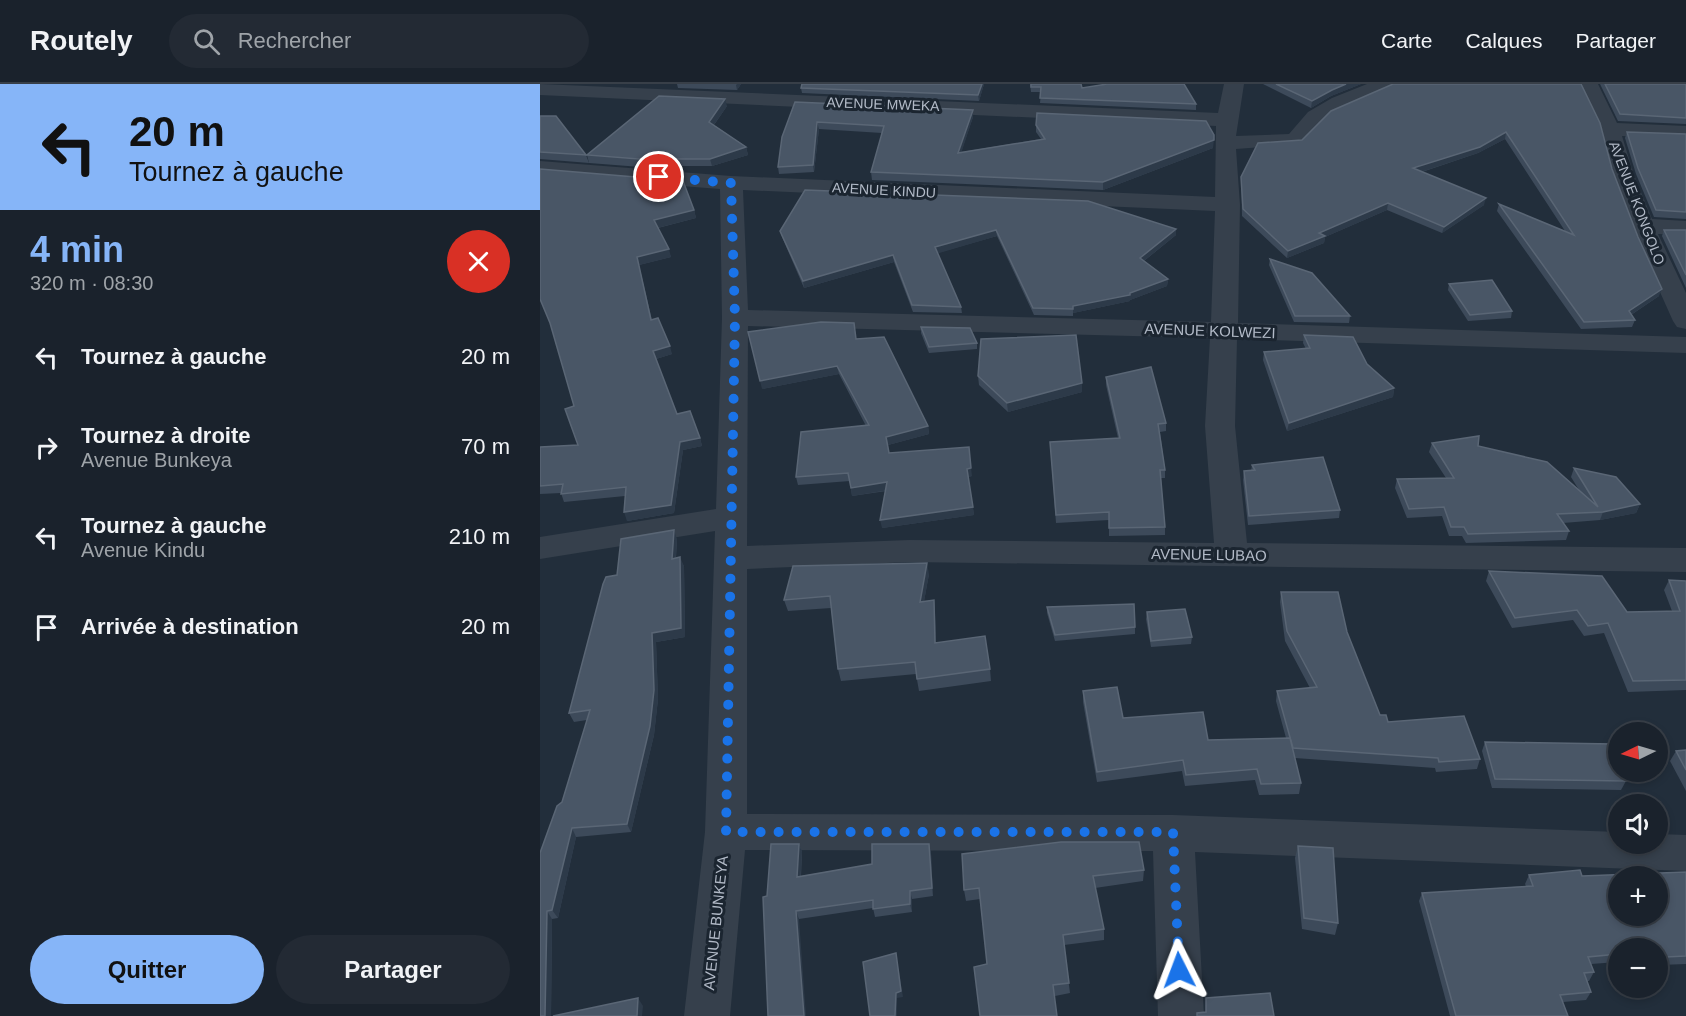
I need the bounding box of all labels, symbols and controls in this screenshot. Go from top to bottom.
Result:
search box [169,14,589,68]
text: Routely [30,25,133,56]
icon: search [190,25,223,58]
text: Rechercher [238,28,351,53]
text: Carte [1381,29,1432,52]
text: Calques [1465,29,1542,52]
text: Partager [1575,29,1656,52]
street label: AVENUE MWEKA [826,94,941,114]
icon: left [30,108,108,186]
text: 20 m [129,108,225,155]
street label: AVENUE KONGOLO [1606,139,1668,267]
pin [633,151,684,202]
text: Tournez à gauche [129,157,344,187]
icon: arrive [642,160,675,193]
street label: AVENUE KINDU [832,179,936,201]
text: 4 min [30,229,124,270]
button: close [447,230,510,293]
text: 320 m · 08:30 [30,272,153,294]
street label: AVENUE KOLWEZI [1144,320,1276,341]
icon: left [30,341,63,374]
text: Tournez à gauche [81,344,266,369]
text: 20 m [461,344,510,369]
text: Tournez à droite [81,423,251,448]
icon: right [30,431,63,464]
text: 70 m [461,434,510,459]
text: Avenue Bunkeya [81,449,232,471]
text: Tournez à gauche [81,513,266,538]
icon: left [30,521,63,554]
text: 210 m [449,524,510,549]
text: Avenue Kindu [81,539,205,561]
street label: AVENUE LUBAO [1151,545,1267,564]
icon: arrive [30,611,63,644]
text: Arrivée à destination [81,614,299,639]
text: 20 m [461,614,510,639]
north arrow [1608,722,1668,782]
map controls [1608,722,1668,998]
button: sound [1608,794,1668,854]
street label: AVENUE BUNKEYA [700,855,731,991]
button: + [1608,866,1668,926]
button: Quitter [30,935,264,1004]
button: Partager [276,935,510,1004]
position arrow [1147,938,1211,1002]
button: − [1608,938,1668,998]

